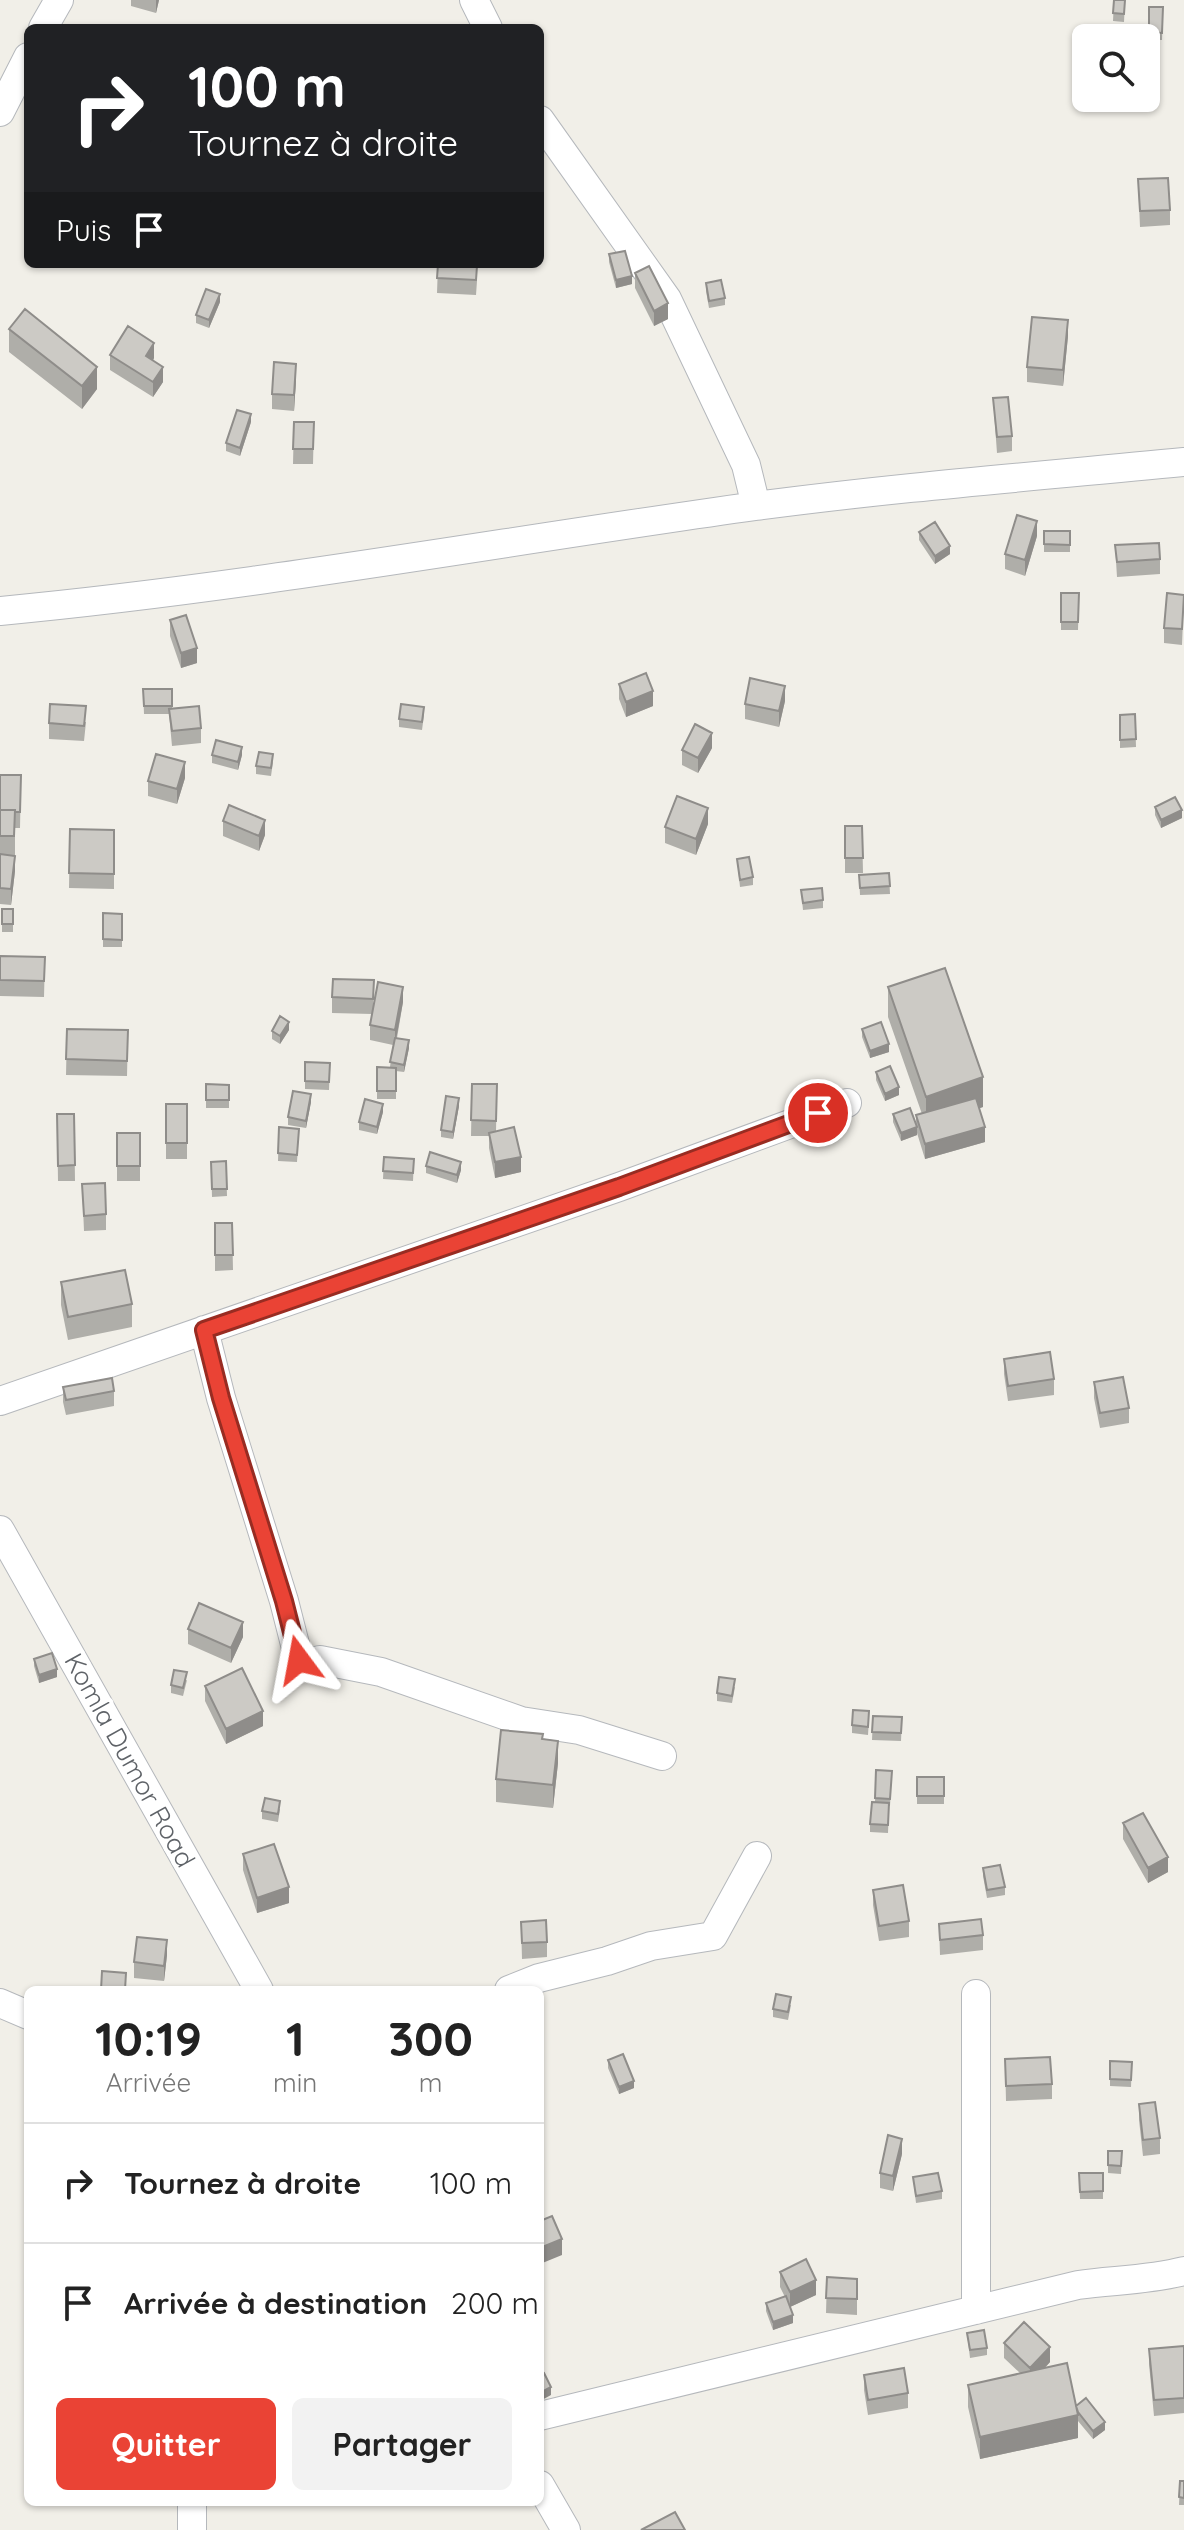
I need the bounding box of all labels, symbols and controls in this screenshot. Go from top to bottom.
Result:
map controls [1072,24,1160,112]
button: search [1072,24,1160,112]
text: 100 m [188,51,346,121]
icon: right [56,56,160,160]
text: Tournez à droite [188,120,458,165]
icon: arrive [127,208,171,252]
text: Puis [56,211,111,249]
pin [784,1079,852,1147]
icon: arrive [796,1091,840,1135]
position arrow [257,1618,341,1702]
street label: Komla Dumor Road [57,1647,203,1873]
text: 10:19 [95,2008,202,2068]
text: 1 [286,2008,305,2068]
text: 300 [388,2008,473,2068]
text: Arrivée [106,2066,191,2099]
text: min [273,2066,317,2099]
text: m [419,2066,443,2099]
icon: right [56,2161,100,2205]
text: Tournez à droite [124,2164,361,2202]
text: 100 m [430,2164,512,2202]
icon: arrive [56,2281,100,2325]
text: Arrivée à destination [124,2284,427,2322]
text: 200 m [451,2284,539,2322]
button: Quitter [56,2398,276,2490]
button: Partager [292,2398,512,2490]

